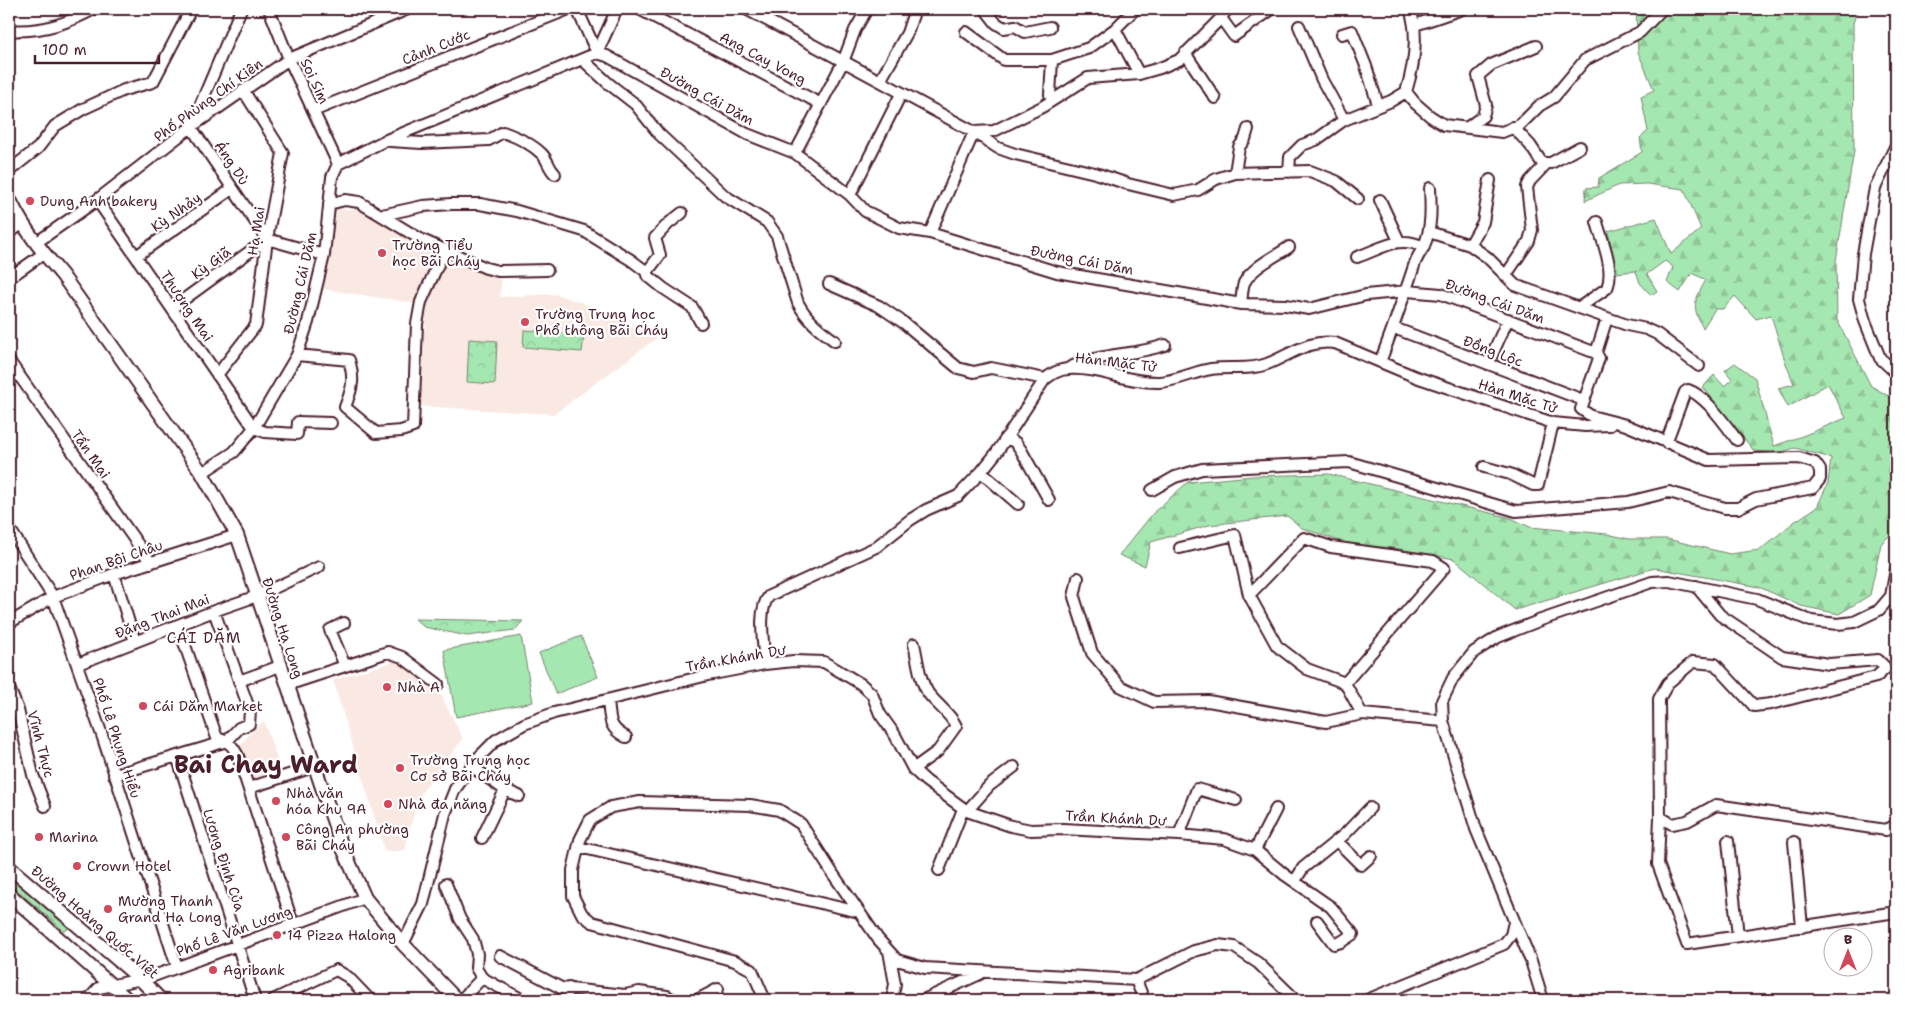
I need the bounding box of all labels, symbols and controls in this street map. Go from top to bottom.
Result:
street label: Cảnh Cước [399,25,473,69]
street label: Ang Cay Vong [717,28,809,88]
scale bar [35,32,159,64]
text: 100 m [42,40,87,60]
street label: Phố Phùng Chí Kiên [150,54,266,146]
street label: Soi Sim [297,55,333,107]
street label: Đường Cái Dăm [657,63,757,129]
street label: Áng Dù [211,138,253,188]
street label: Kỳ Nhảy [147,188,205,236]
place label: Dung Anh bakery [40,192,158,210]
marker: Dung Anh bakery [24,195,36,207]
street label: Hạ Mai [243,205,269,257]
street label: Đường Cái Dăm [279,230,321,336]
place label: Trường Tiểu học Bãi Cháy [392,236,480,270]
street label: Đường Cái Dăm [1029,241,1135,279]
street label: Kỳ Giã [188,243,234,283]
marker: Trường Tiểu học Bãi Cháy [376,247,388,259]
street label: Thượng Mai [157,267,217,345]
street label: Đường Cái Dăm [1443,275,1547,327]
place label: Trường Trung học Phổ thông Bãi Cháy [535,305,668,339]
marker: Trường Trung học Phổ thông Bãi Cháy [519,316,531,328]
street label: Đồng Lộc [1461,331,1525,371]
street label: Hàn Mặc Tử [1074,348,1158,376]
street label: Hàn Mặc Tử [1476,375,1560,417]
street label: Tấn Mai [68,426,114,482]
street label: Phan Bội Châu [67,536,165,584]
street label: Đường Hạ Long [258,575,308,681]
street label: Đặng Thai Mai [112,590,212,642]
district label: CÁI DĂM [167,627,241,648]
street label: Trần Khánh Dư [684,640,788,676]
street label: Phố Lê Phụng Hiểu [89,676,145,800]
place label: Nhà A [397,678,440,696]
marker: Nhà A [381,681,393,693]
place label: Cái Dăm Market [153,697,263,715]
marker: Cái Dăm Market [137,700,149,712]
street label: Vĩnh Thực [23,708,59,780]
district label: Bai Chay Ward [174,749,358,781]
place label: Trường Trung học Cơ sở Bãi Cháy [410,751,530,785]
marker: Trường Trung học Cơ sở Bãi Cháy [394,762,406,774]
place label: Nhà văn hóa Khu 9A [286,784,367,818]
marker: Nhà văn hóa Khu 9A [270,795,282,807]
place label: Nhà đa năng [398,795,487,813]
marker: Nhà đa năng [382,798,394,810]
street label: Trần Khánh Dư [1065,806,1167,830]
street label: Lương Định Của [199,807,249,914]
place label: Công An phường Bãi Cháy [296,820,409,854]
place label: Marina [49,828,98,846]
marker: Marina [33,831,45,843]
marker: Công An phường Bãi Cháy [280,831,292,843]
place label: Crown Hotel [87,857,172,875]
marker: Crown Hotel [71,860,83,872]
street label: Đường Hoàng Quốc Việt [27,862,163,982]
place label: Mường Thanh Grand Hạ Long [118,892,222,926]
street label: Phố Lê Văn Lương [173,902,295,960]
marker: Mường Thanh Grand Hạ Long [102,903,114,915]
place label: 14 Pizza Halong [287,926,396,944]
north arrow [1822,926,1872,976]
marker: 14 Pizza Halong [271,929,283,941]
text: B [1844,930,1853,948]
place label: Agribank [223,961,285,979]
marker: Agribank [207,964,219,976]

